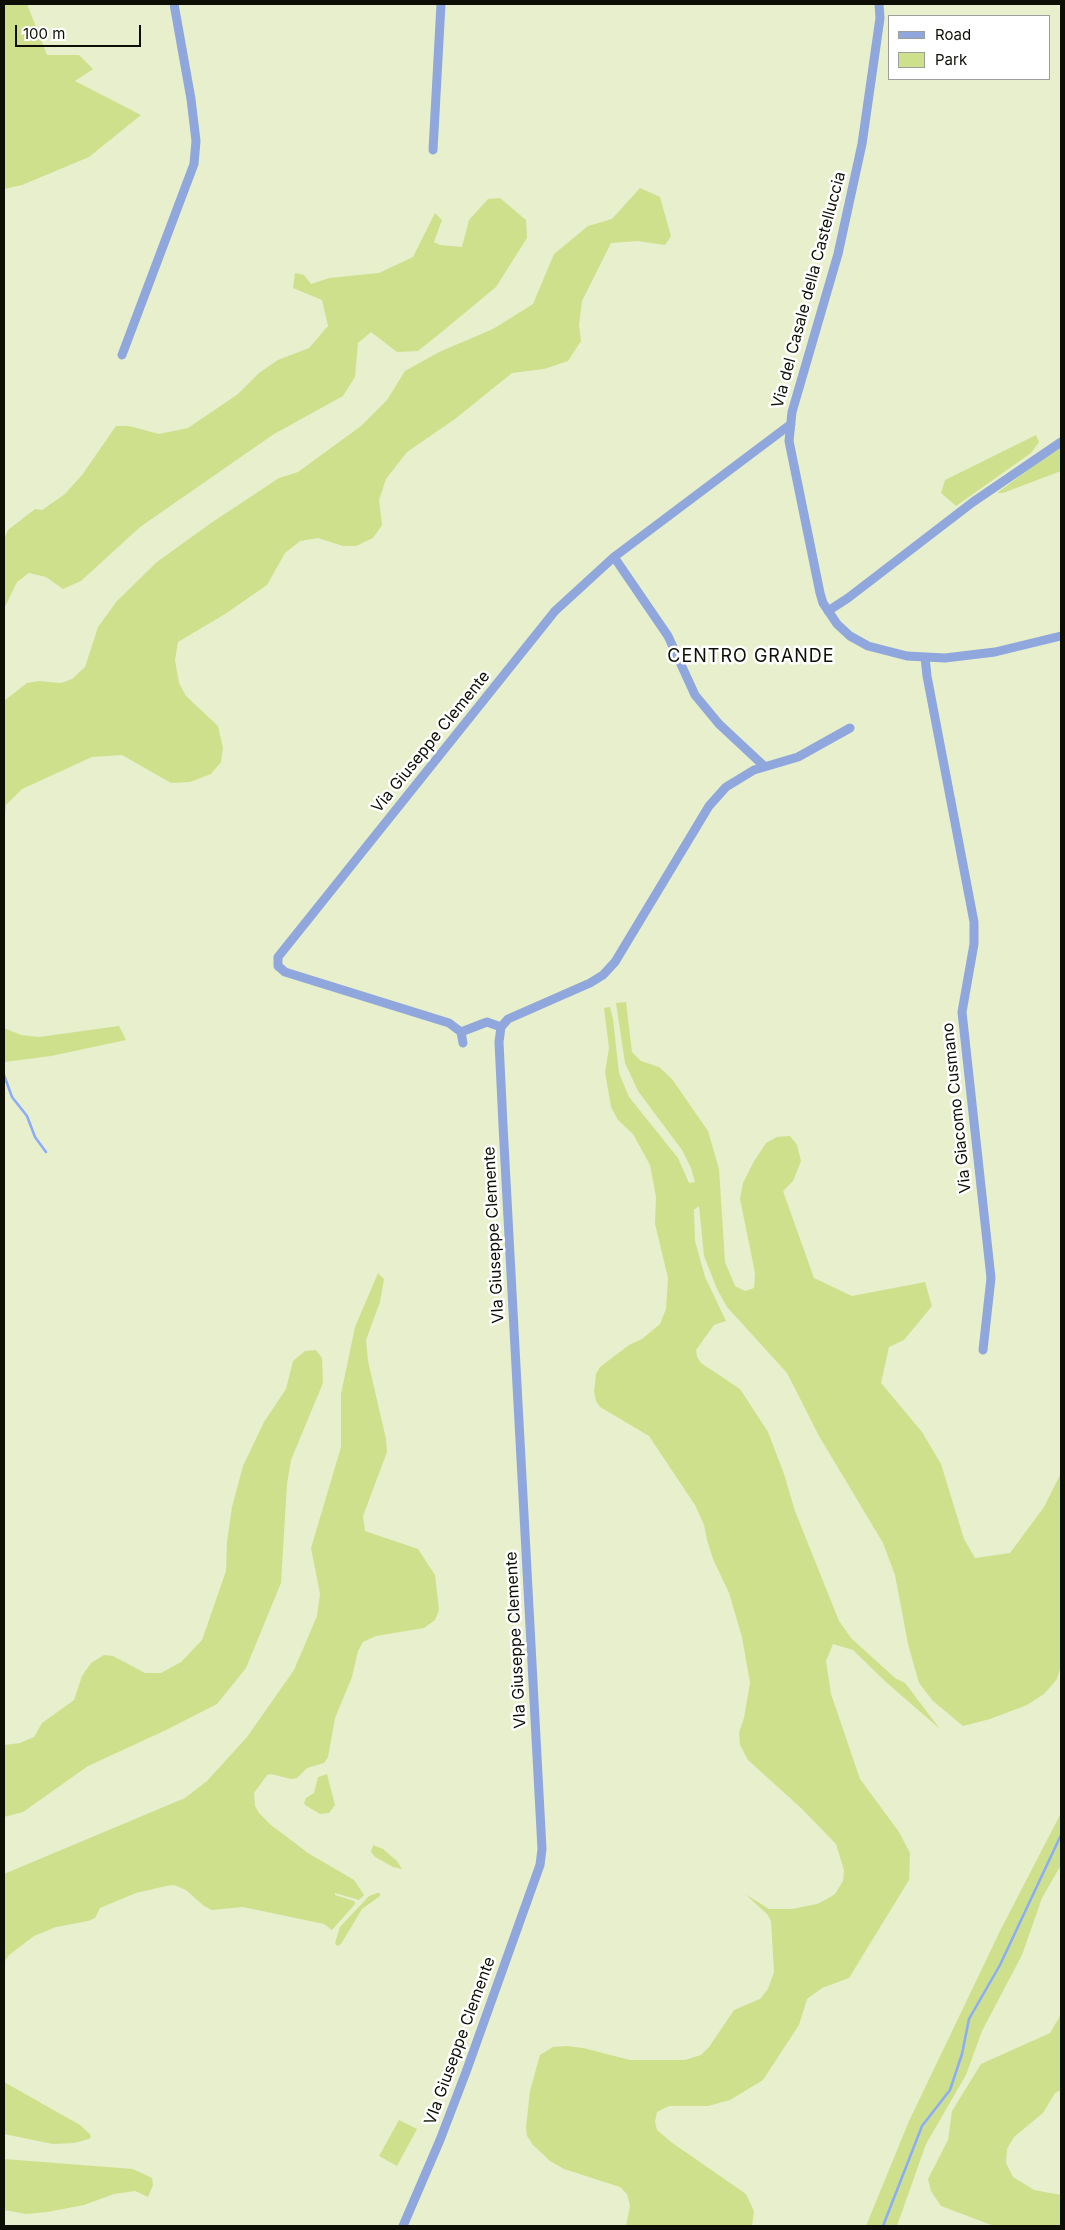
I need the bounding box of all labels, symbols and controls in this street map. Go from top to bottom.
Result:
scale bar [18,15,144,47]
legend [888,15,1050,80]
text: 100 m [23,24,65,43]
text: Road [935,25,971,44]
text: Park [935,50,967,69]
street label: Via del Casale della Castelluccia [768,170,850,410]
district label: CENTRO GRANDE [666,646,836,668]
street label: Via Giuseppe Clemente [368,667,494,817]
street label: Via Giacomo Cusmano [938,1022,976,1194]
street label: VIa Giuseppe Clemente [480,1146,508,1324]
street label: VIa Giuseppe Clemente [502,1551,530,1729]
street label: VIa Giuseppe Clemente [421,1954,499,2128]

